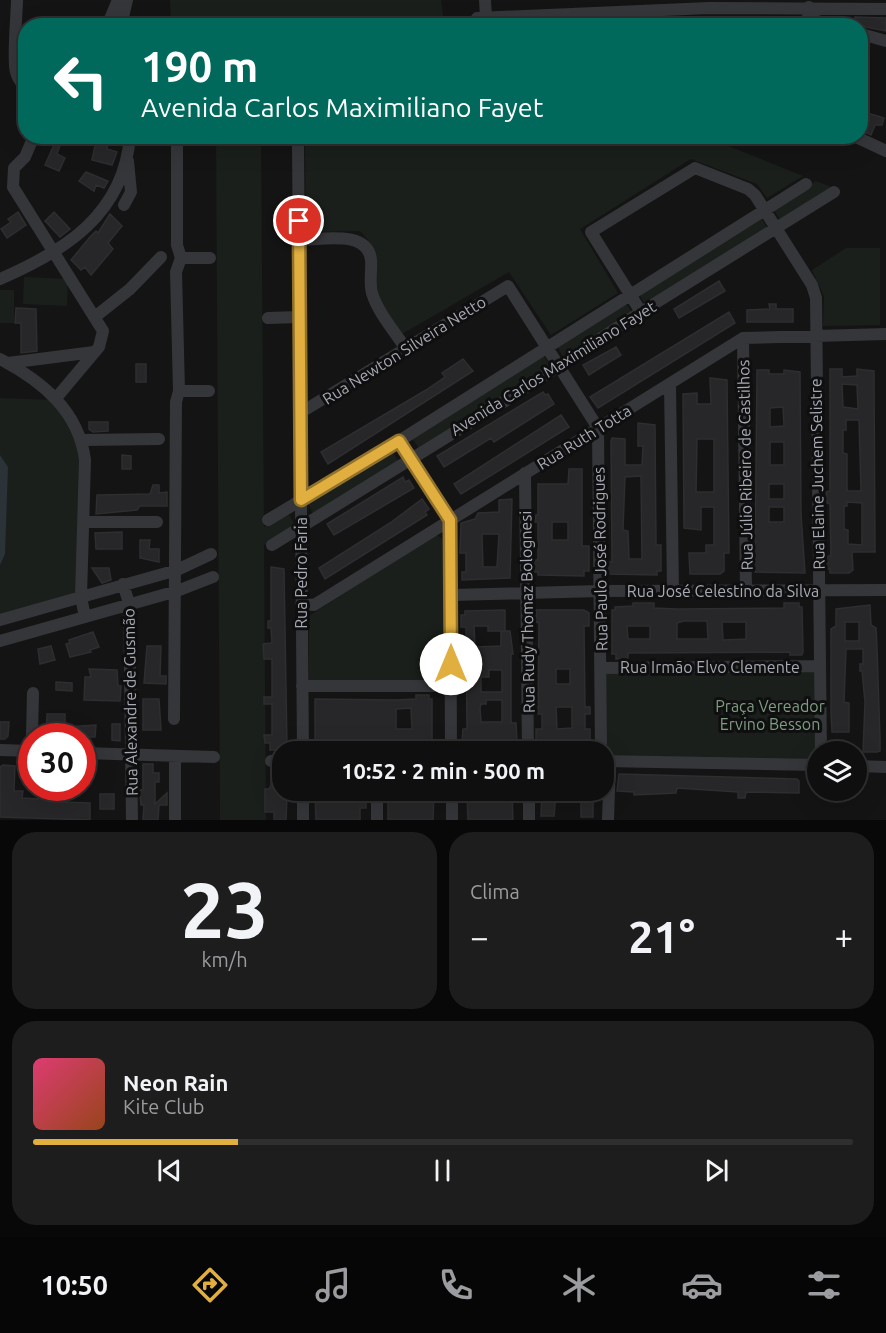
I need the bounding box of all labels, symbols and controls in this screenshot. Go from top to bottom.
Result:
icon: left [42,42,120,120]
text: 190 m [141,43,258,90]
text: Avenida Carlos Maximiliano Fayet [141,92,543,122]
pin [273,195,324,246]
icon: arrive [282,204,315,237]
street label: Rua Newton Silveira Netto [319,292,489,408]
street label: Avenida Carlos Maximiliano Fayet [447,297,659,439]
street label: Rua Júlio Ribeiro de Castilhos [734,359,756,571]
street label: Rua Elaine Juchem Selistre [806,378,828,570]
street label: Rua Ruth Totta [534,401,634,473]
street label: Rua Paulo José Rodrigues [589,467,611,651]
street label: Rua Rudy Thomaz Bolognesi [516,511,538,713]
street label: Rua Pedro Faria [292,517,310,629]
street label: Rua José Celestino da Silva [627,582,819,600]
street label: Rua Alexandre de Gusmão [119,608,141,796]
position arrow [419,632,483,696]
street label: Rua Irmão Elvo Clemente [620,658,800,676]
park label: Praça Vereador Ervino Besson [715,697,825,733]
speed limit sign: 30 [18,723,96,801]
map controls [807,741,867,801]
button: layers [807,741,867,801]
text: 10:52 · 2 min · 500 m [341,758,545,783]
text: 23 [181,865,268,953]
text: Clima [470,880,520,903]
text: 21° [628,911,695,962]
text: − [470,918,489,955]
text: + [834,918,853,955]
text: km/h [201,948,248,971]
text: Neon Rain [123,1070,228,1095]
text: Kite Club [123,1095,205,1118]
icon: previous [153,1154,186,1187]
icon: pause [426,1154,459,1187]
icon: next [700,1154,733,1187]
icon: directions [189,1264,231,1306]
icon: music [312,1264,354,1306]
icon: phone [435,1264,477,1306]
icon: climate [558,1264,600,1306]
icon: car [681,1264,723,1306]
icon: filters [803,1264,845,1306]
text: 10:50 [40,1270,108,1300]

